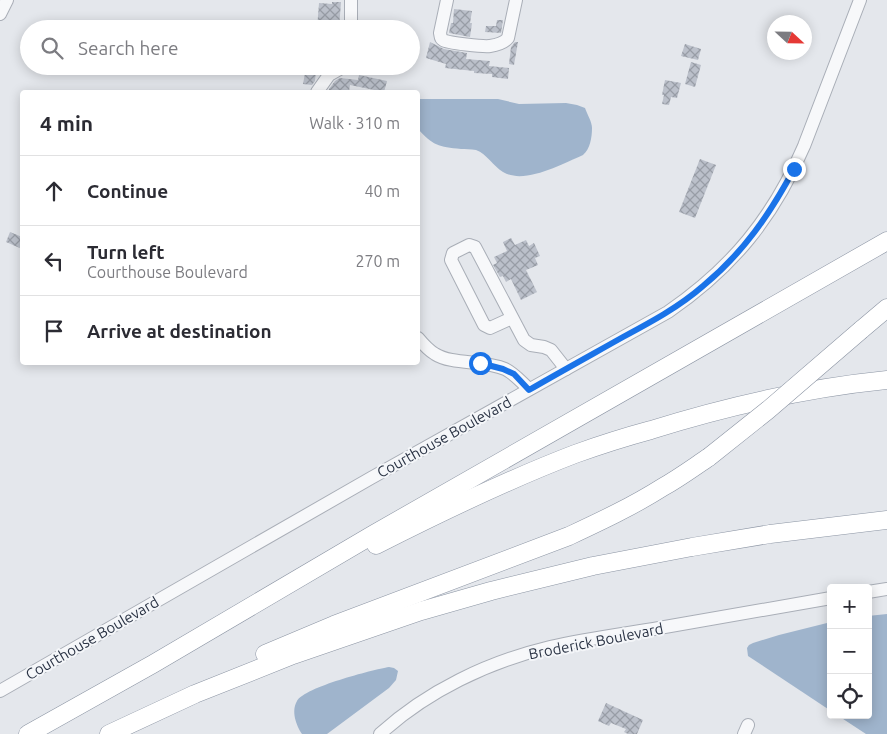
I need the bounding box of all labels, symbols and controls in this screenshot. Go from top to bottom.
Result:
north arrow [767,15,812,60]
search box [20,20,420,75]
icon: search [38,34,66,62]
text: Search here [78,37,178,59]
text: 4 min [40,111,93,135]
text: Walk · 310 m [309,114,400,132]
route end [783,158,806,181]
icon: ahead [40,177,68,205]
text: Continue [87,180,168,202]
text: 40 m [364,182,400,200]
text: Turn left [87,241,165,263]
icon: left [40,247,68,275]
text: 270 m [355,252,400,270]
text: Courthouse Boulevard [87,263,248,281]
icon: arrive [40,317,68,345]
text: Arrive at destination [87,320,272,342]
route start [469,352,492,375]
street label: Courthouse Boulevard [374,393,514,481]
map controls [827,584,872,719]
button: + [827,584,872,629]
street label: Courthouse Boulevard [22,593,162,683]
street label: Broderick Boulevard [527,620,665,662]
button: − [827,629,872,674]
button: locate [827,674,872,719]

